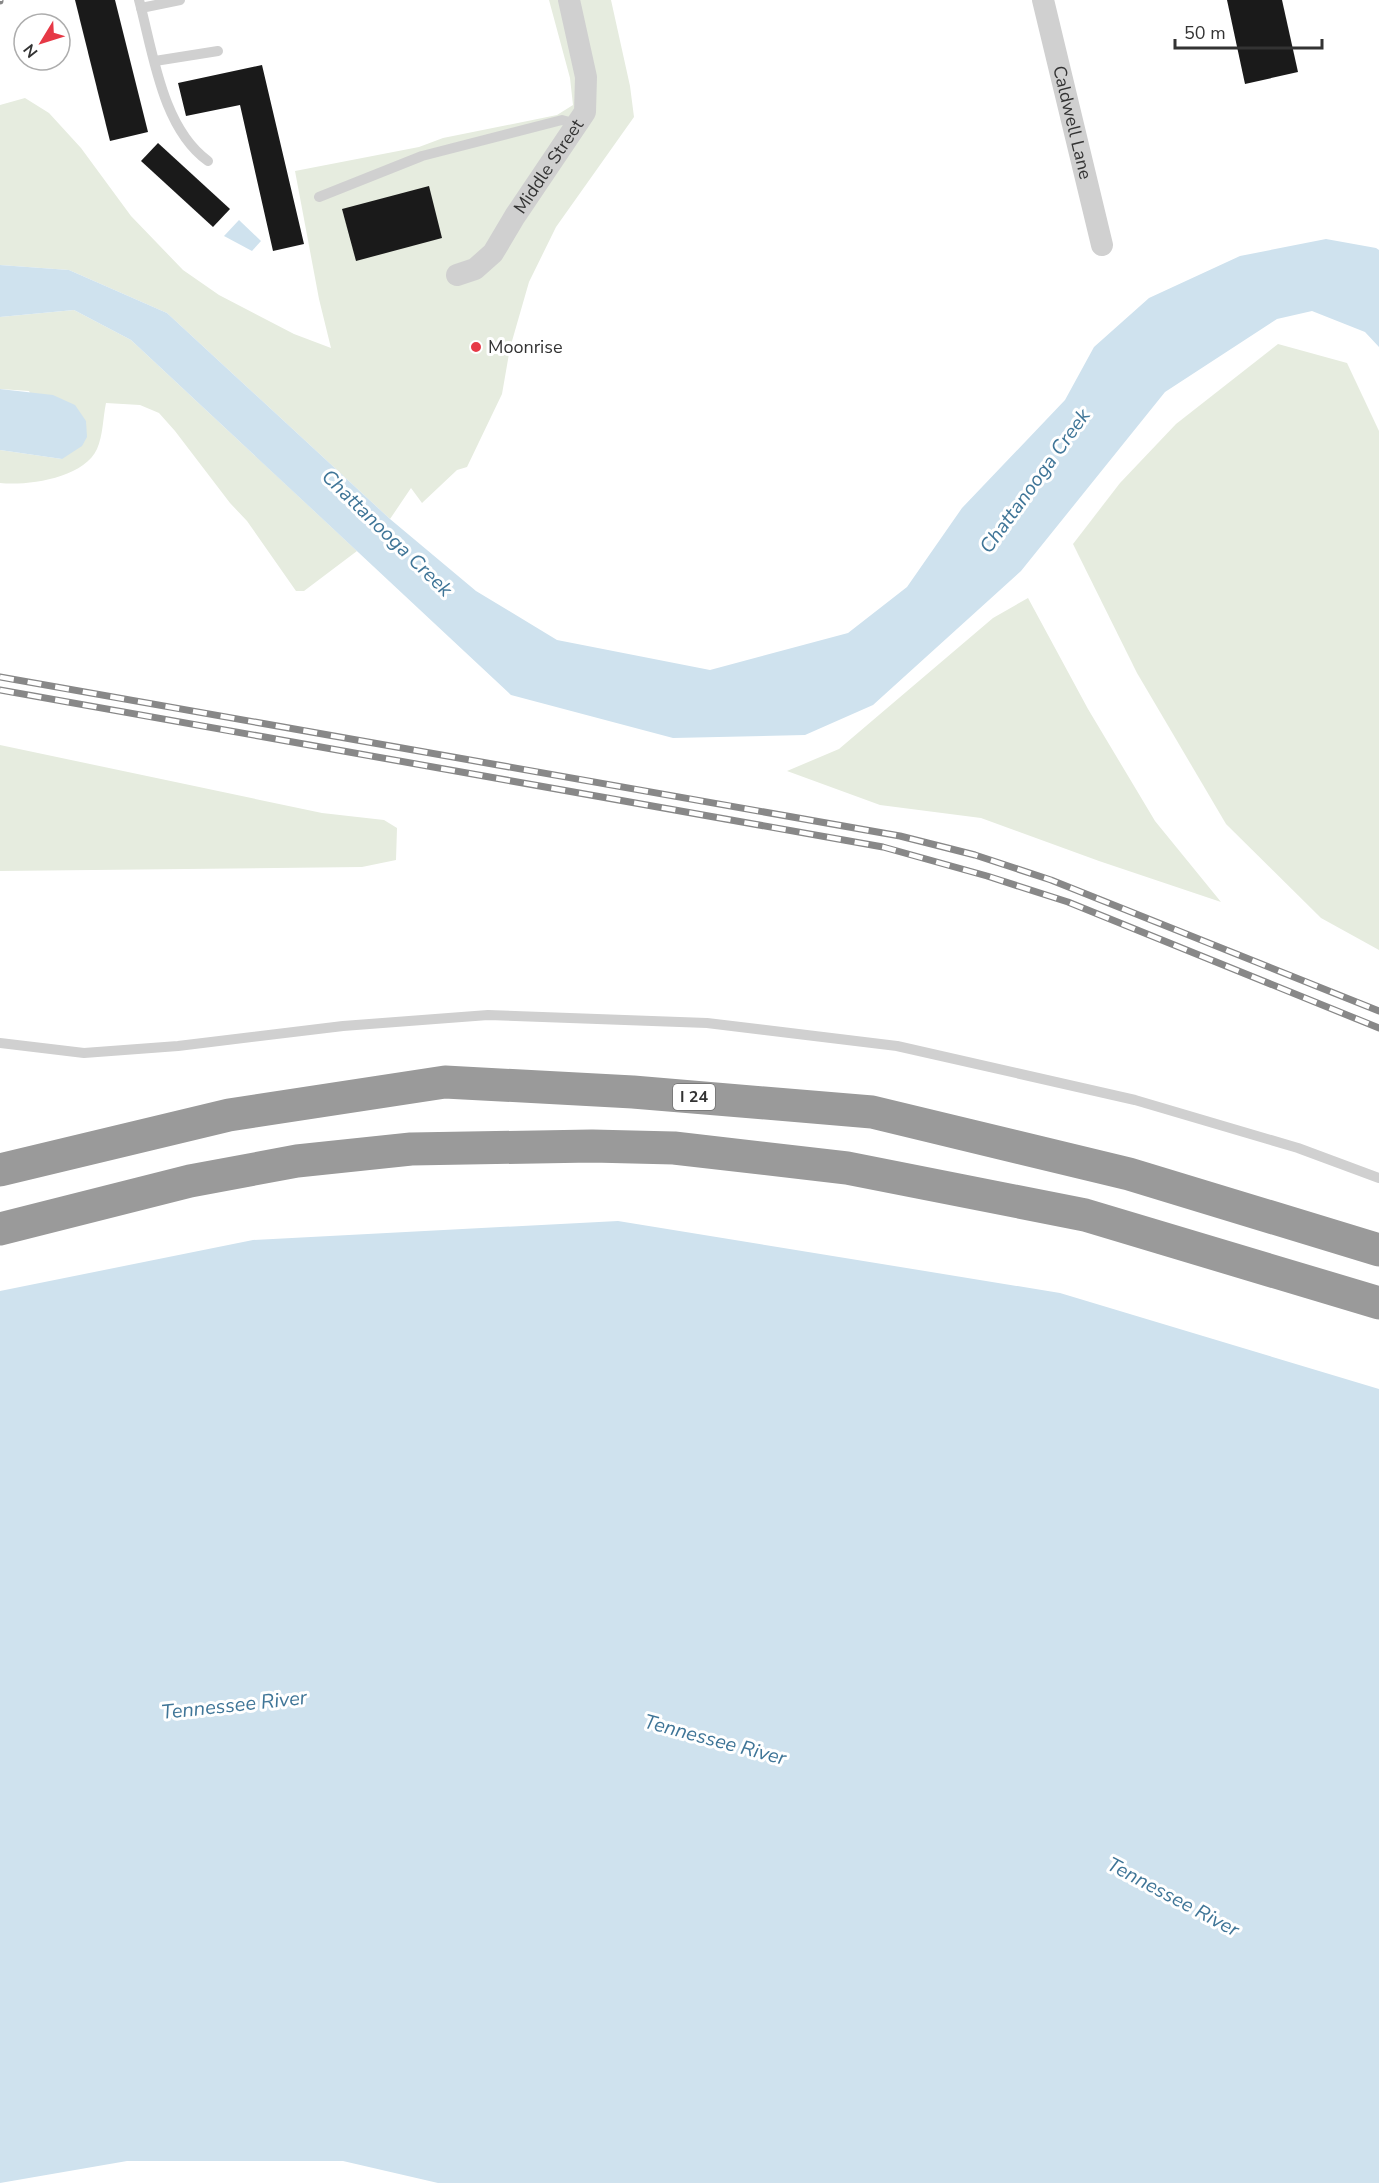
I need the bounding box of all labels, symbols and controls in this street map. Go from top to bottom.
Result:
north arrow [12,12,72,72]
scale bar [1175,12,1322,50]
text: 50 m [1184,21,1226,45]
text: N [19,39,43,62]
street label: Caldwell Lane [1047,63,1098,182]
street label: Middle Street [508,114,589,218]
place label: Moonrise [488,335,562,359]
marker: Moonrise [469,340,483,354]
water label: Chattanooga Creek [973,402,1097,559]
water label: Chattanooga Creek [316,463,459,603]
road number: I 24 [673,1084,715,1110]
water label: Tennessee River [160,1684,309,1726]
water label: Tennessee River [641,1708,790,1772]
water label: Tennessee River [1102,1851,1245,1944]

